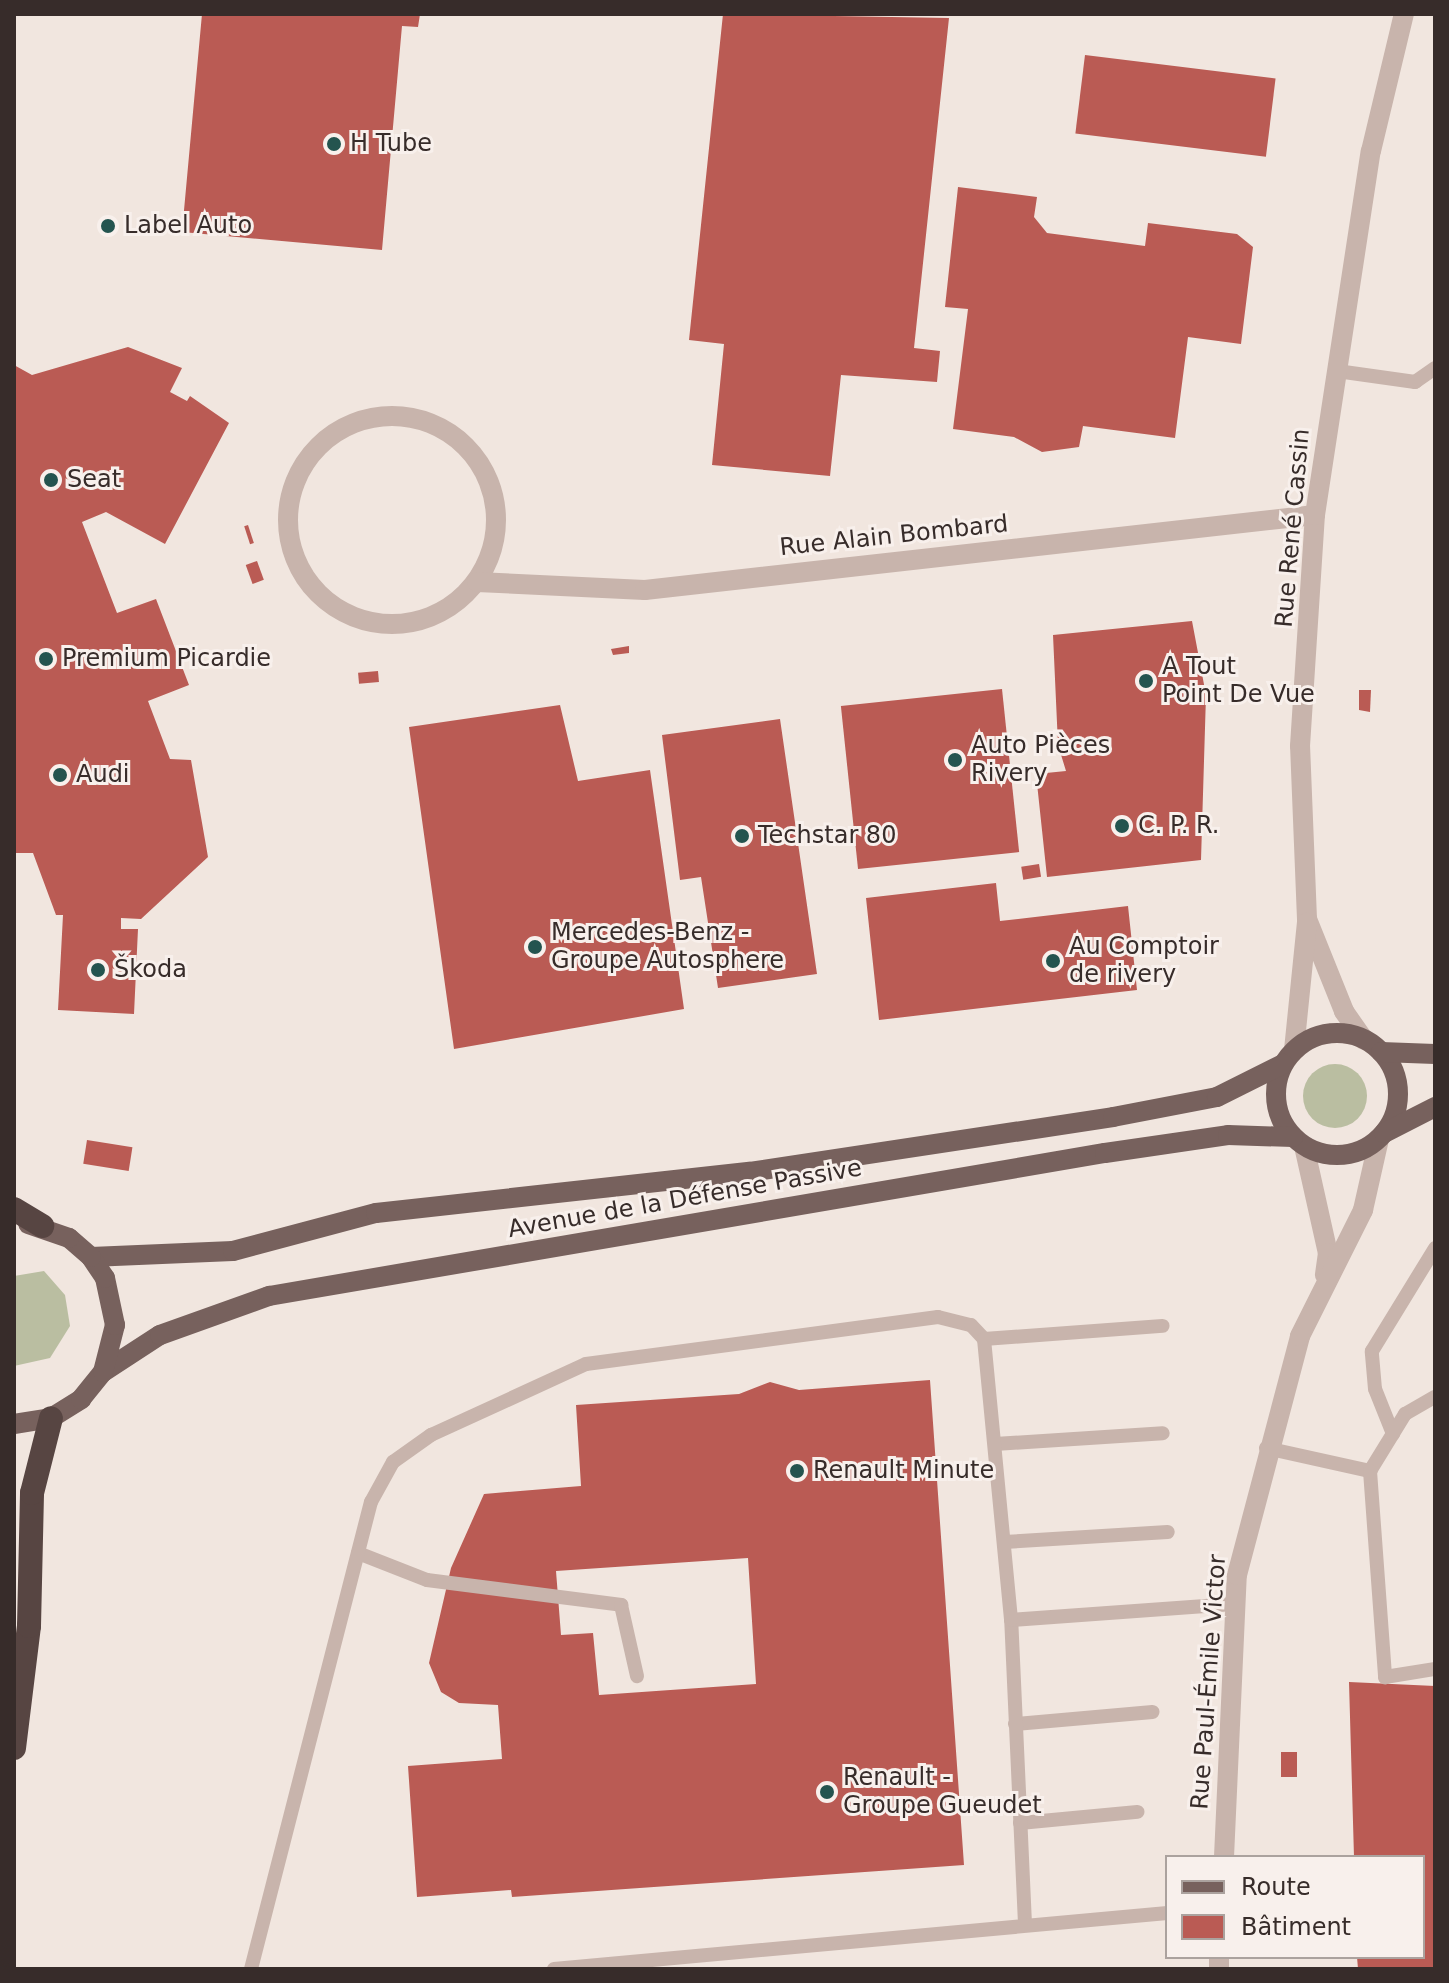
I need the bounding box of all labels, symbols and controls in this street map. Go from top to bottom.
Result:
place label: H Tube [350,130,432,158]
marker: H Tube [325,135,343,153]
place label: Label Auto [124,212,252,240]
marker: Label Auto [99,217,117,235]
street label: Rue René Cassin [1270,427,1316,629]
place label: Seat [67,466,121,494]
marker: Seat [42,471,60,489]
street label: Rue Alain Bombard [778,510,1010,562]
place label: Premium Picardie [62,645,271,673]
marker: Premium Picardie [37,650,55,668]
place label: A Tout Point De Vue [1162,653,1315,709]
marker: A Tout Point De Vue [1137,672,1155,690]
place label: Auto Pièces Rivery [971,732,1110,788]
marker: Auto Pièces Rivery [946,751,964,769]
place label: Audi [76,761,130,789]
marker: Audi [51,766,69,784]
place label: C. P. R. [1138,812,1219,840]
marker: C. P. R. [1113,817,1131,835]
place label: Techstar 80 [758,822,896,850]
marker: Techstar 80 [733,827,751,845]
place label: Mercedes-Benz - Groupe Autosphere [551,919,784,975]
place label: Au Comptoir de rivery [1069,933,1219,989]
marker: Mercedes-Benz - Groupe Autosphere [526,938,544,956]
marker: Au Comptoir de rivery [1044,952,1062,970]
place label: Škoda [114,956,187,984]
marker: Škoda [89,961,107,979]
street label: Avenue de la Défense Passive [506,1154,864,1244]
place label: Renault Minute [813,1457,994,1485]
marker: Renault Minute [788,1462,806,1480]
street label: Rue Paul-Émile Victor [1186,1553,1232,1811]
place label: Renault - Groupe Gueudet [843,1764,1042,1820]
marker: Renault - Groupe Gueudet [818,1783,836,1801]
legend [1165,1855,1425,1959]
text: Route [1241,1873,1311,1901]
text: Bâtiment [1241,1913,1351,1941]

